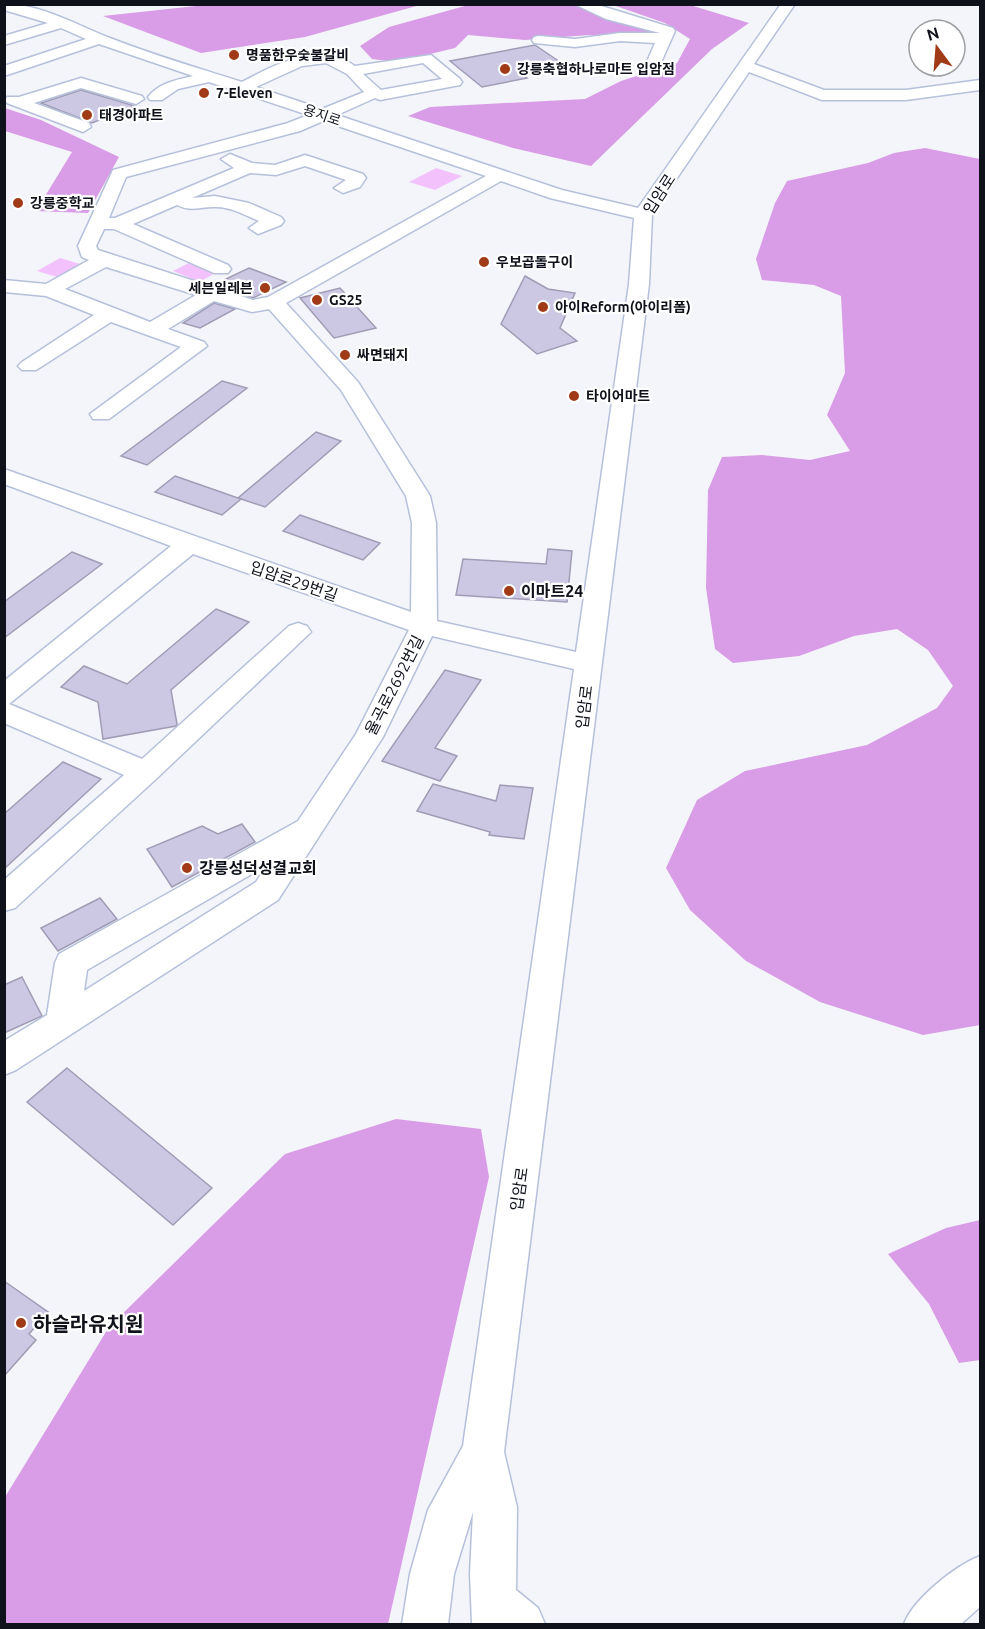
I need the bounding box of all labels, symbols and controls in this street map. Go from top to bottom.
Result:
north arrow [907,18,967,78]
text: N [925,23,941,44]
place label: 명품한우숯불갈비 [246,47,349,63]
marker: 명품한우숯불갈비 [227,48,241,62]
place label: 강릉축협하나로마트 입암점 [517,61,675,77]
marker: 강릉축협하나로마트 입암점 [498,62,512,76]
place label: 7-Eleven [216,85,273,101]
marker: 7-Eleven [197,86,211,100]
street label: 용지로 [301,101,343,129]
place label: 태경아파트 [99,107,164,123]
marker: 태경아파트 [80,108,94,122]
street label: 입암로 [639,170,679,217]
place label: 강릉중학교 [30,195,95,211]
marker: 강릉중학교 [11,196,25,210]
place label: 우보곱돌구이 [496,254,573,270]
marker: 우보곱돌구이 [477,255,491,269]
place label: 세븐일레븐 [189,280,253,296]
marker: 세븐일레븐 [258,281,272,295]
place label: GS25 [329,292,363,308]
marker: GS25 [310,293,324,307]
place label: 아이Reform(아이리폼) [555,299,691,315]
marker: 아이Reform(아이리폼) [536,300,550,314]
place label: 싸면돼지 [357,347,409,363]
marker: 싸면돼지 [338,348,352,362]
place label: 타이어마트 [586,388,651,404]
marker: 타이어마트 [567,389,581,403]
street label: 입암로29번길 [248,558,340,604]
place label: 이마트24 [521,582,583,600]
marker: 이마트24 [502,584,516,598]
street label: 율곡로2692번길 [361,632,427,738]
street label: 입암로 [572,684,596,730]
place label: 강릉성덕성결교회 [199,859,317,877]
marker: 강릉성덕성결교회 [180,861,194,875]
street label: 입암로 [507,1166,531,1212]
place label: 하슬라유치원 [33,1312,143,1335]
marker: 하슬라유치원 [14,1316,28,1330]

